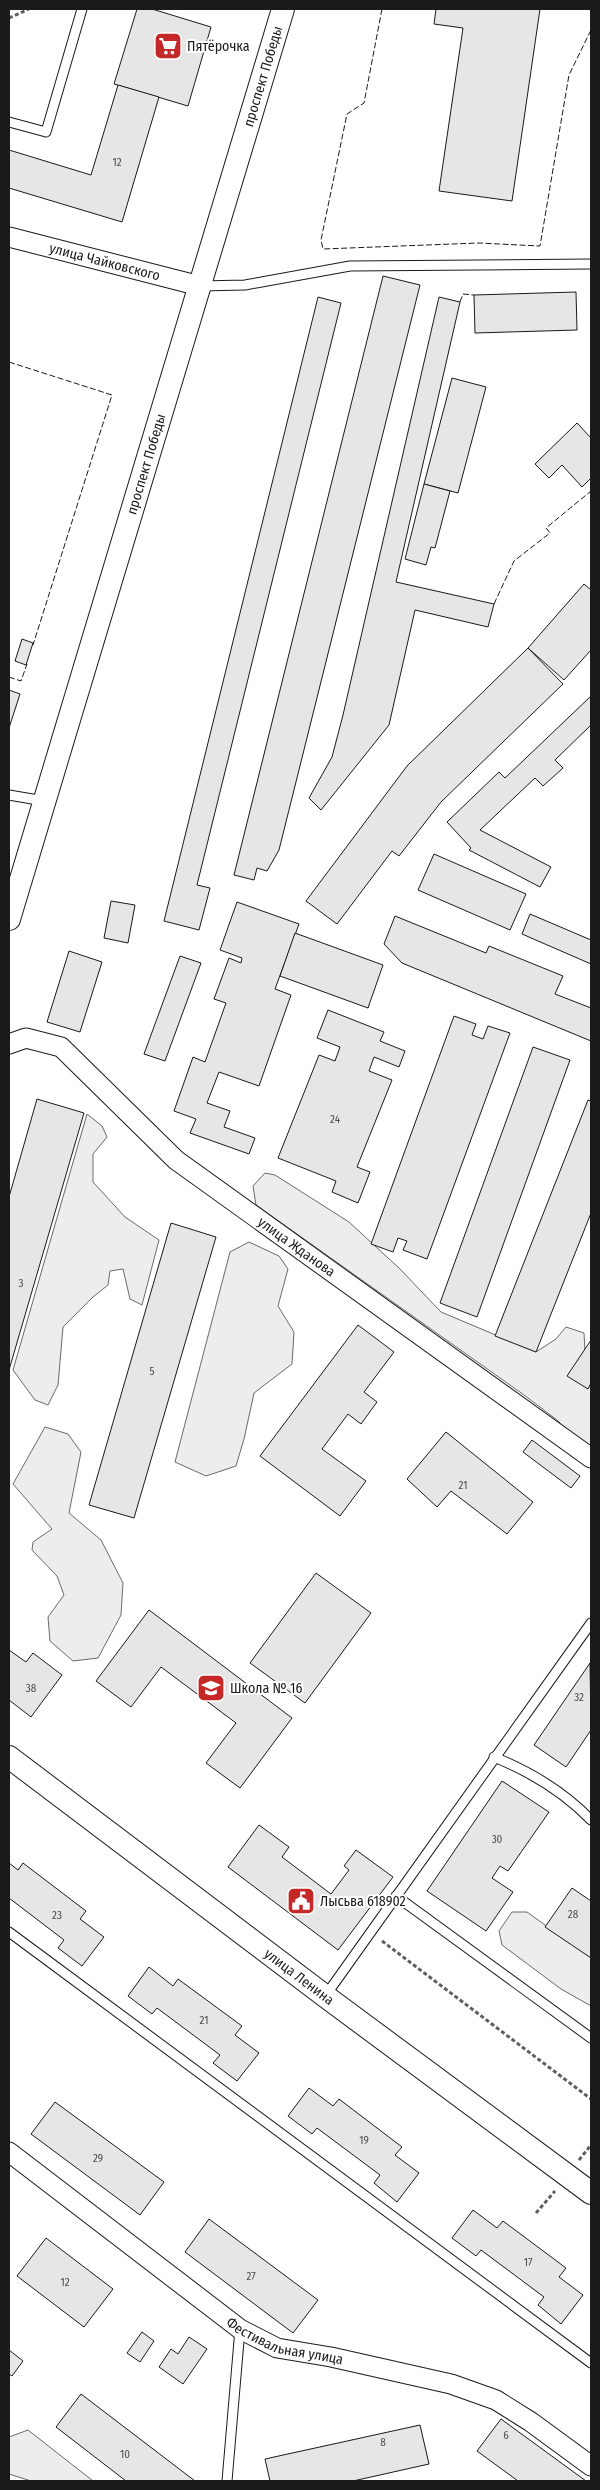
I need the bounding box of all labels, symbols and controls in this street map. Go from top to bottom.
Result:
street label: проспект Победы [240,24,286,129]
supermarket icon: Пятёрочка [153,31,183,61]
place label: Пятёрочка [187,38,250,55]
house number: 12 [112,156,122,169]
street label: улица Чайковского [48,239,162,284]
street label: проспект Победы [123,412,169,517]
house number: 24 [330,1113,341,1126]
street label: улица Жданова [255,1213,339,1280]
house number: 3 [19,1277,24,1290]
house number: 5 [149,1365,155,1378]
house number: 21 [459,1479,467,1492]
school or university icon: Школа № 16 [196,1673,226,1703]
place label: Школа № 16 [230,1680,302,1697]
house number: 38 [26,1682,37,1695]
house number: 32 [574,1691,584,1704]
house number: 30 [492,1833,503,1846]
public building icon: Лысьва 618902 [286,1886,316,1916]
place label: Лысьва 618902 [320,1893,406,1910]
house number: 28 [568,1908,579,1921]
house number: 23 [52,1909,62,1922]
street label: улица Ленина [261,1945,338,2008]
house number: 21 [200,2014,208,2027]
house number: 19 [359,2134,369,2147]
house number: 29 [93,2152,103,2165]
house number: 17 [524,2256,533,2269]
house number: 27 [246,2270,256,2283]
house number: 12 [60,2276,70,2289]
street label: Фестивальная улица [223,2313,345,2368]
house number: 6 [503,2429,509,2442]
house number: 8 [380,2436,386,2449]
house number: 10 [120,2448,130,2461]

